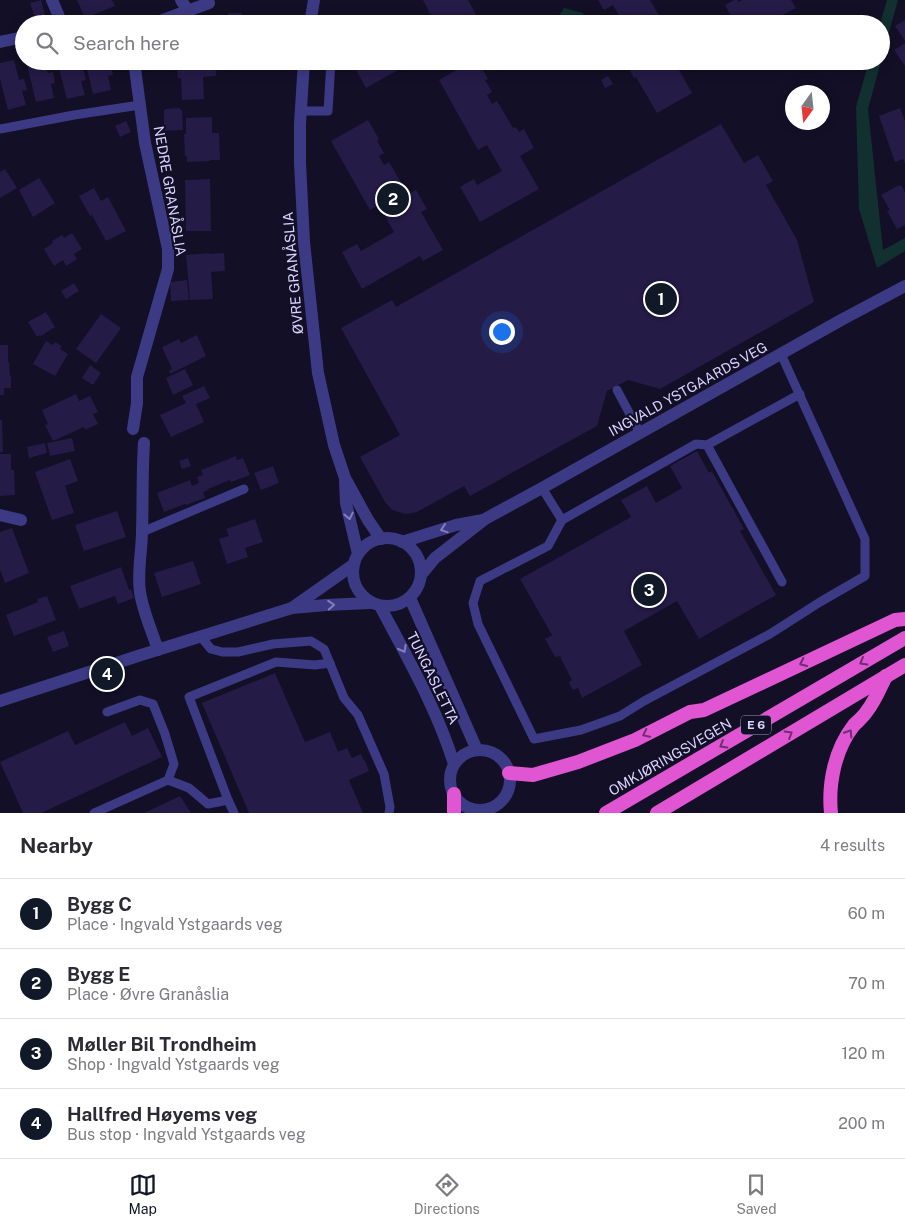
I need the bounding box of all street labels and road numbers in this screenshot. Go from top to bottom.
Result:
street label: NEDRE GRANÅSLIA [151,124,191,257]
street label: ØVRE GRANÅSLIA [278,211,306,335]
street label: INGVALD YSTGAARDS VEG [606,339,770,439]
street label: TUNGASLETTA [404,629,462,727]
street label: OMKJØRINGSVEGEN [606,715,734,799]
road number: E 6 [741,716,771,734]

